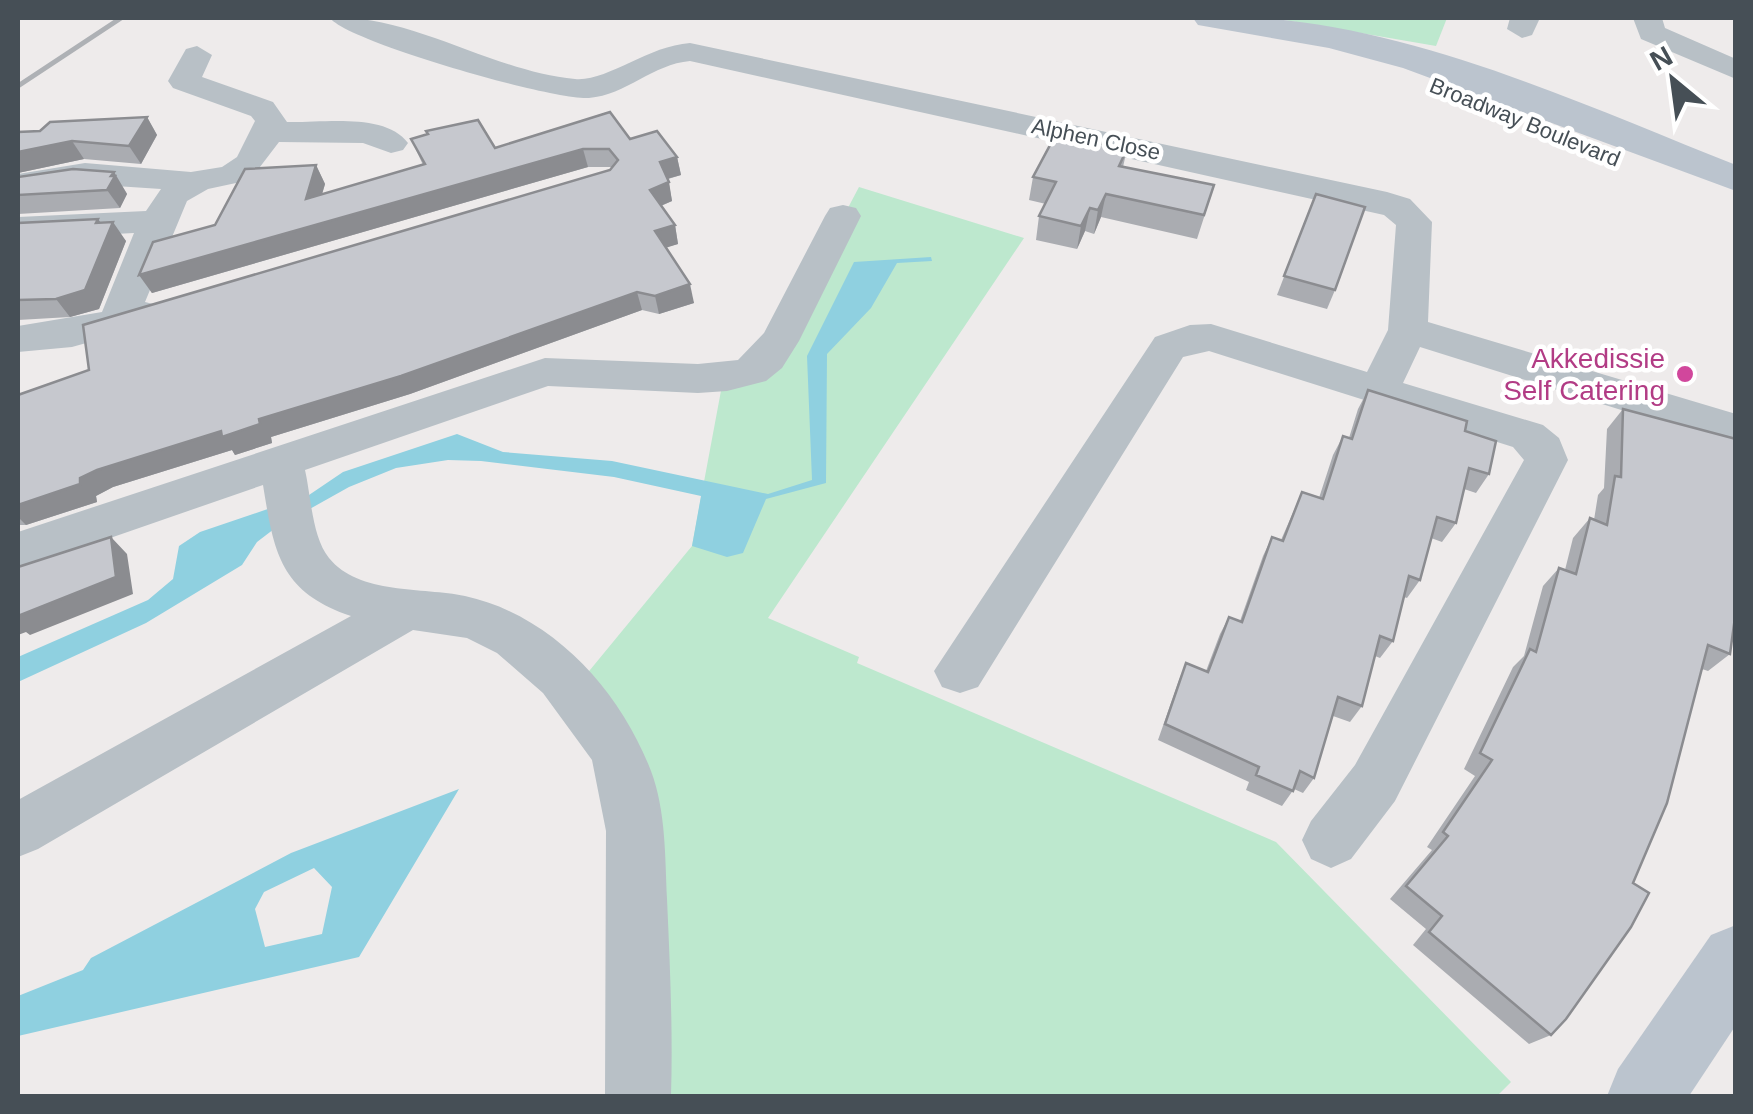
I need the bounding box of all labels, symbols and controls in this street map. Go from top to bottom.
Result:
north arrow [1623,30,1723,130]
text: N [1645,40,1677,77]
street label: Broadway Boulevard [1426,72,1624,172]
street label: Alphen Close [1029,113,1163,165]
place label: Akkedissie Self Catering [1503,343,1665,406]
marker: Akkedissie Self Catering [1674,363,1696,385]

